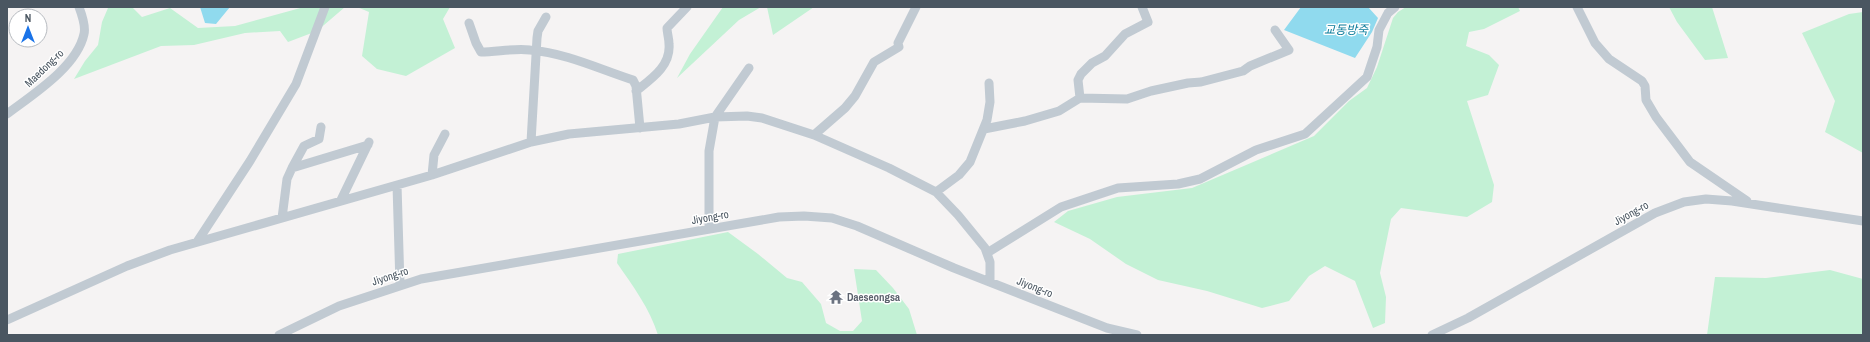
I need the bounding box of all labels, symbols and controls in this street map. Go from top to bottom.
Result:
north arrow [8,8,48,48]
text: N [25,11,31,25]
water label: 교동방죽 [1324,22,1369,38]
street label: Maedong-ro [22,46,66,90]
street label: Jiyong-ro [1611,198,1651,228]
street label: Jiyong-ro [690,207,730,227]
street label: Jiyong-ro [370,264,410,288]
street label: Jiyong-ro [1015,273,1055,301]
temple icon: Daeseongsa [828,289,844,305]
place label: Daeseongsa [847,290,900,304]

